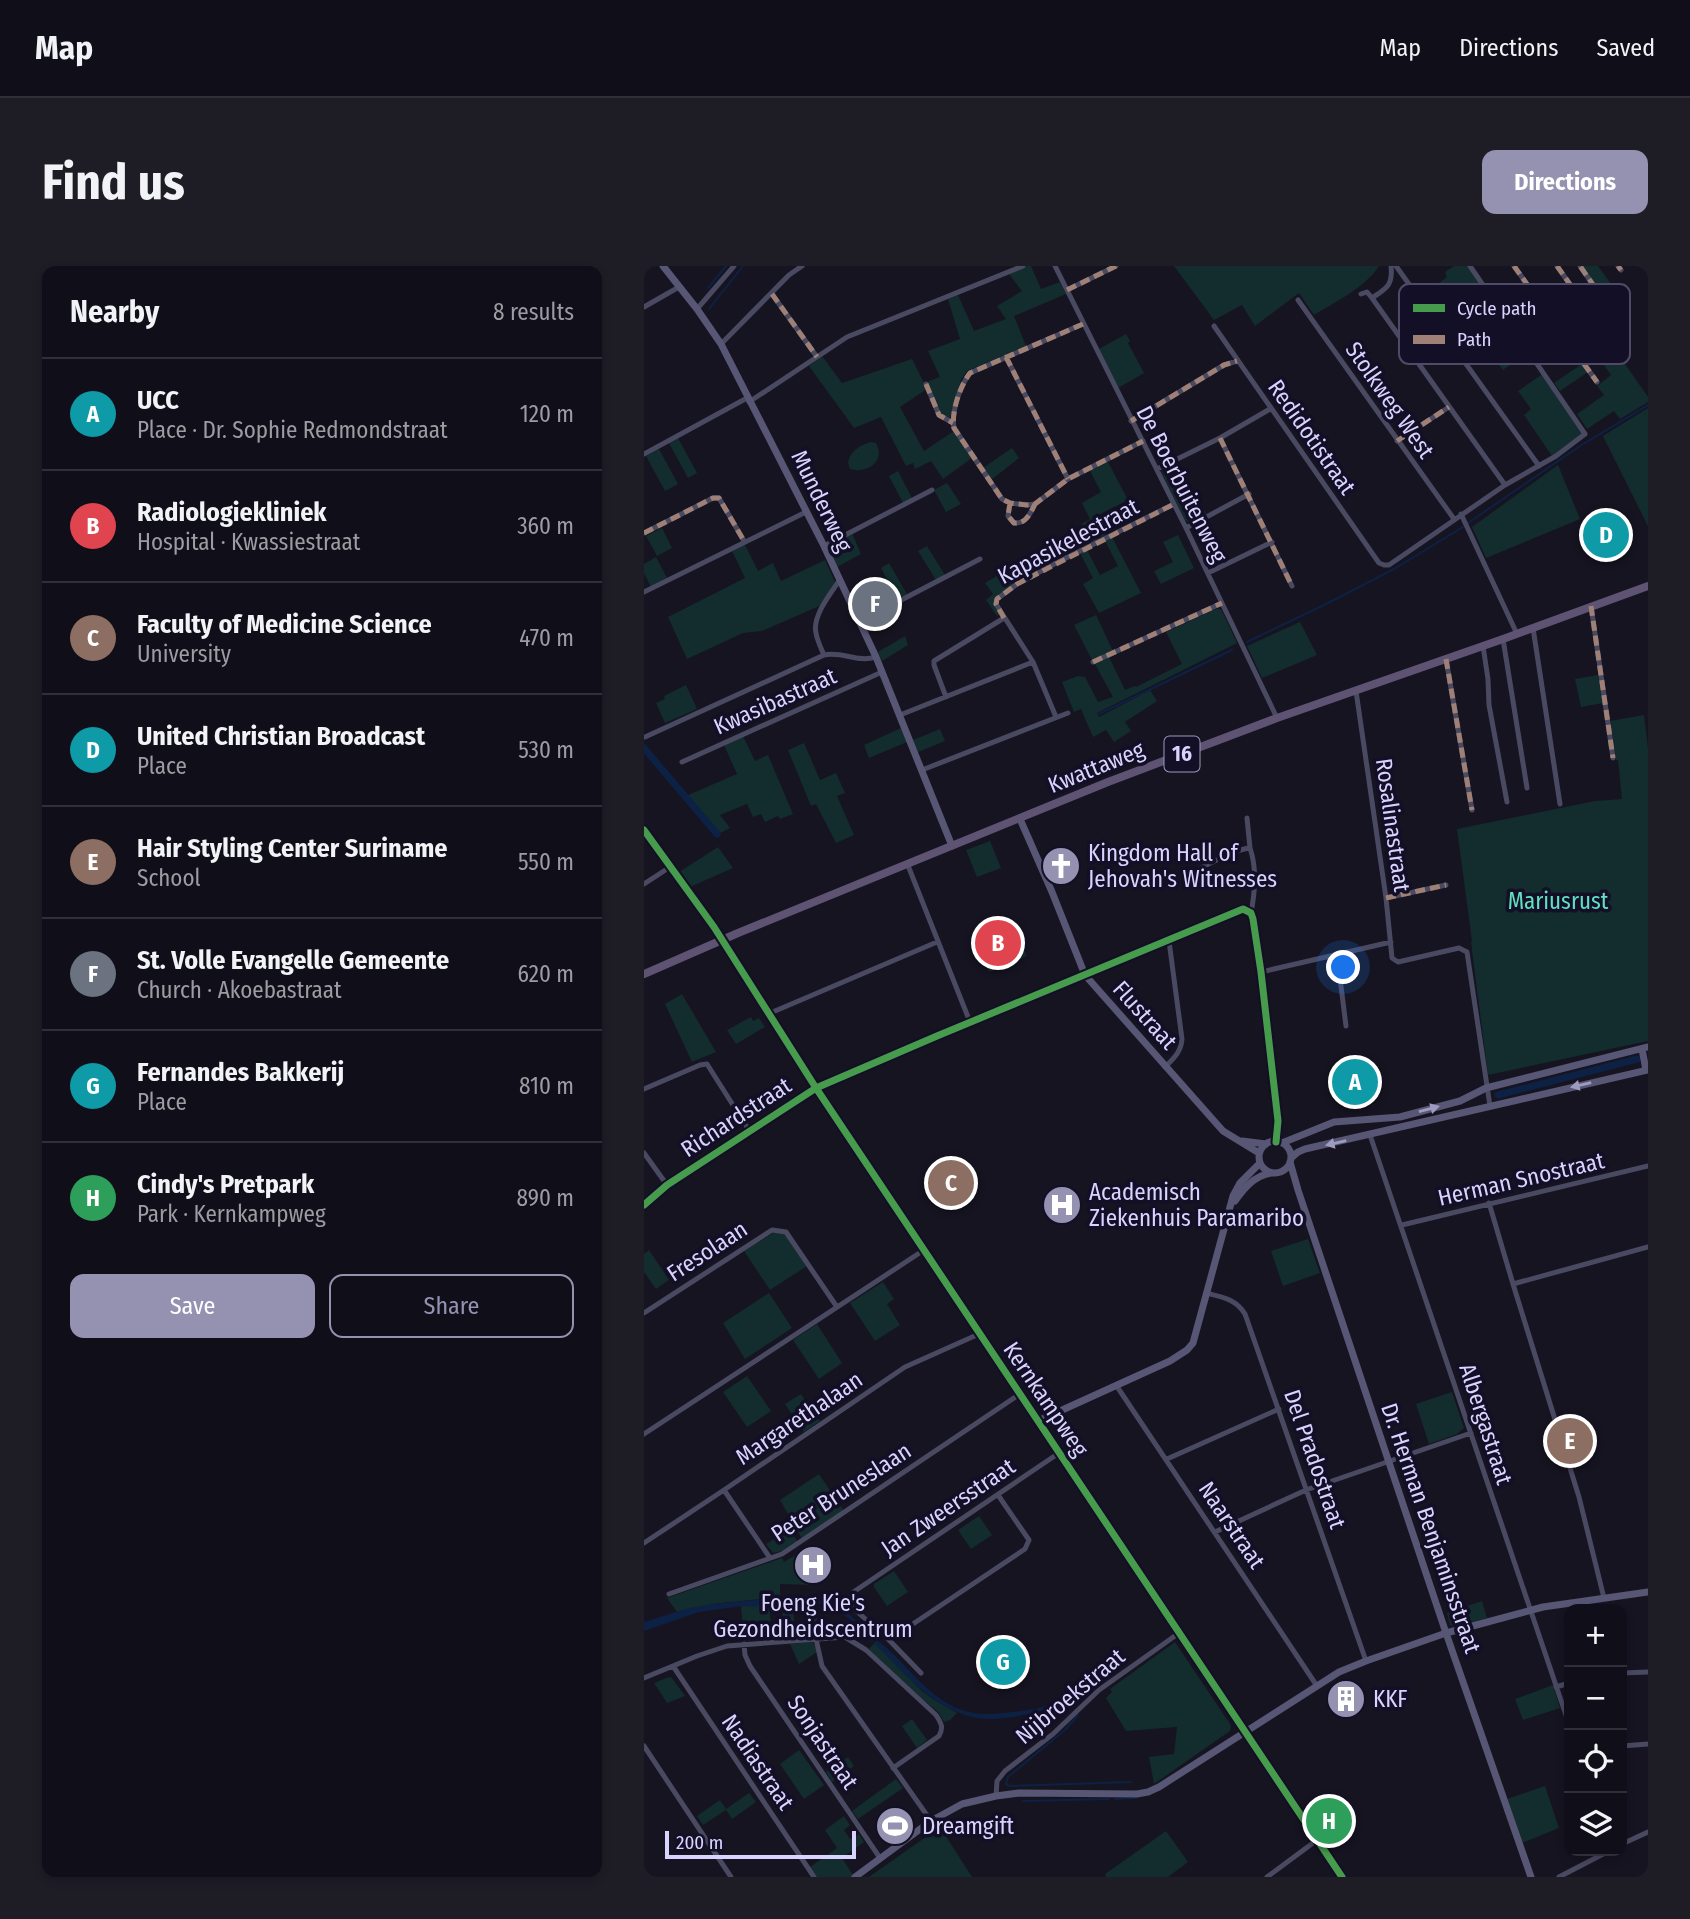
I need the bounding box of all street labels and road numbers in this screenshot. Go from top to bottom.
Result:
street label: Stolkweg West [1340,336,1441,464]
street label: Redidotistraat [1262,374,1362,500]
street label: De Boerbuitenweg [1130,401,1234,567]
street label: Munderweg [785,446,859,556]
street label: Kapasikelestraat [993,492,1144,590]
street label: Kwasibastraat [709,661,841,740]
street label: Kwattaweg [1044,735,1148,799]
road number: 16 [1164,736,1200,771]
street label: Rosalinastraat [1370,756,1416,894]
street label: Flustraat [1107,975,1183,1055]
street label: Richardstraat [676,1071,797,1163]
street label: Herman Snostraat [1435,1146,1607,1212]
street label: Fresolaan [661,1215,753,1287]
street label: Kernkampweg [997,1336,1095,1462]
street label: Albergastraat [1453,1360,1519,1488]
street label: Margarethalaan [730,1365,868,1471]
street label: Del Pradostraat [1278,1386,1352,1533]
street label: Dr. Herman Benjaminsstraat [1375,1399,1487,1657]
street label: Peter Bruneslaan [766,1436,916,1548]
street label: Jan Zweersstraat [876,1452,1021,1562]
street label: Naarstraat [1193,1476,1271,1574]
street label: Nijbroekstraat [1010,1642,1131,1750]
street label: Sonjastraat [781,1690,865,1795]
street label: Nadiastraat [716,1709,800,1815]

